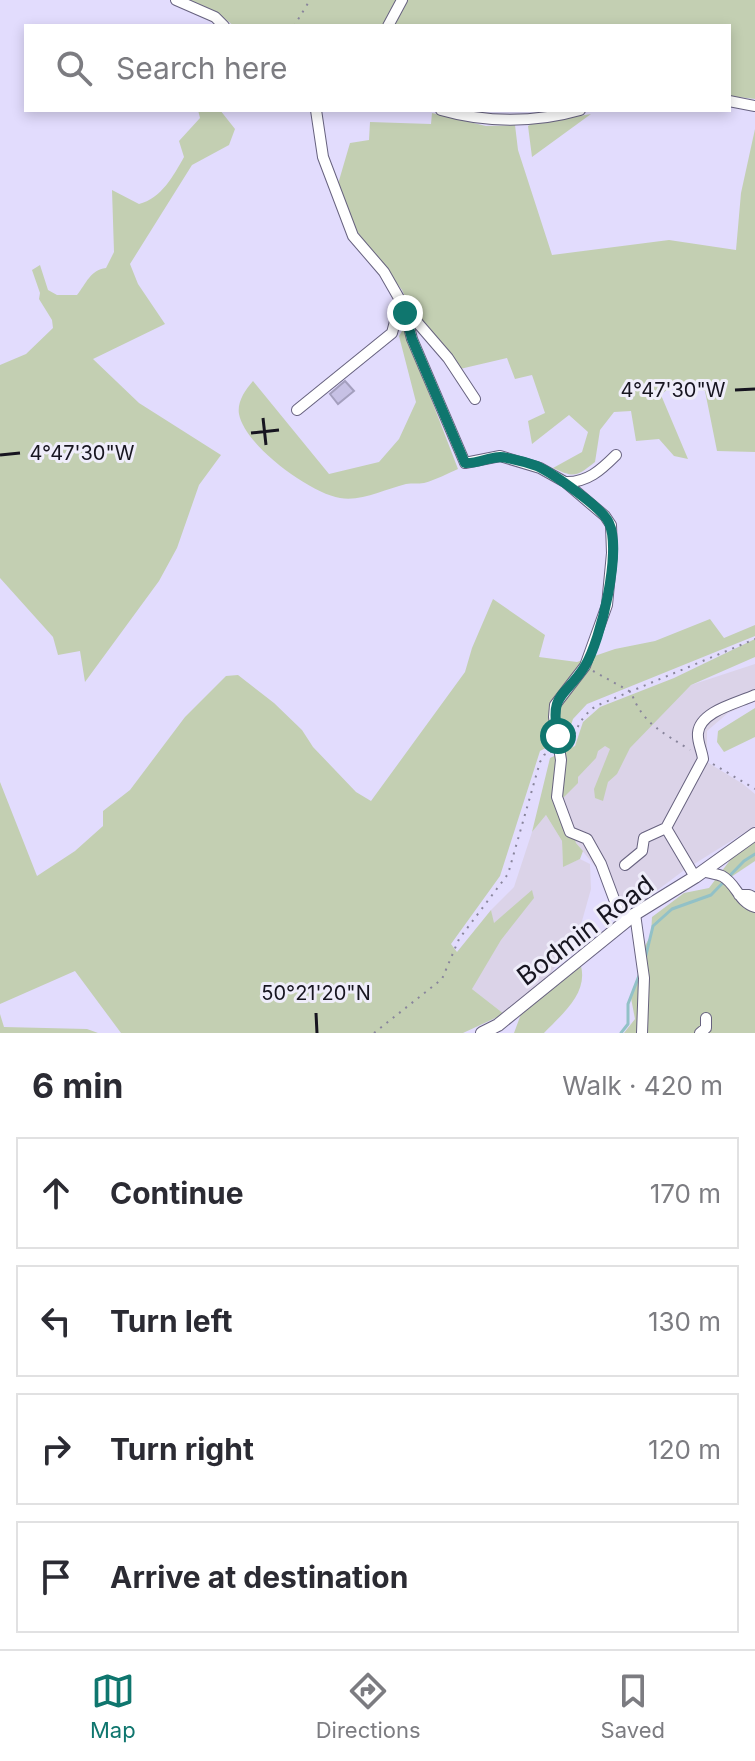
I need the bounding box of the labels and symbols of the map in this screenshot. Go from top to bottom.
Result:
route end [387,295,423,331]
text: 4°47'30"W [621,378,726,402]
text: 4°47'30"W [30,441,135,465]
route start [540,718,576,754]
street label: Bodmin Road [511,869,659,991]
text: 50°21'20"N [261,981,371,1005]

